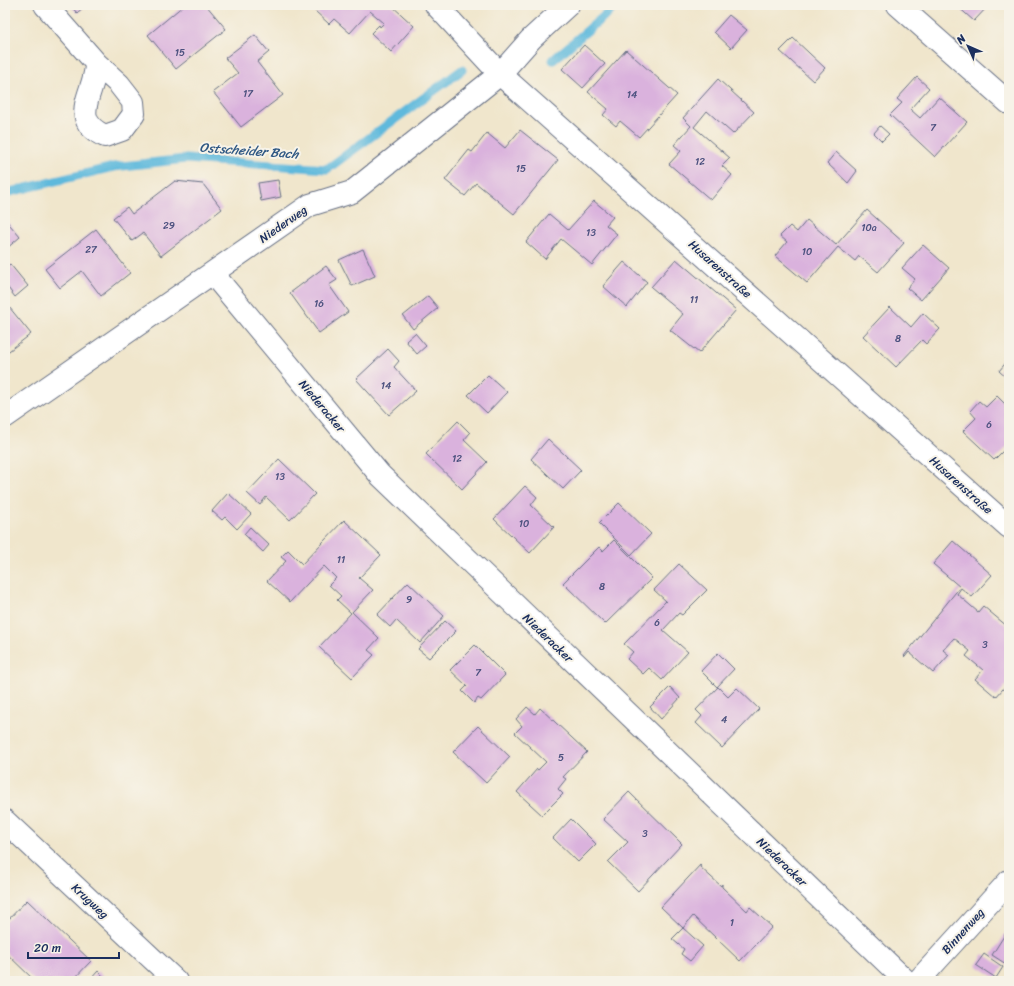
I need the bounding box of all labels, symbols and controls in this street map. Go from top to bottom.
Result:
north arrow [948,26,988,66]
text: N [951,30,971,49]
house number: 15 [175,44,185,62]
house number: 17 [243,85,254,103]
house number: 14 [627,86,637,104]
house number: 7 [930,119,937,137]
water label: Ostscheider Bach [199,136,300,166]
house number: 12 [695,153,705,171]
house number: 15 [516,160,526,178]
street label: Niederweg [254,199,312,249]
house number: 29 [163,217,175,235]
house number: 10a [861,219,877,237]
house number: 13 [586,224,596,242]
street label: Husarenstraße [683,234,757,304]
house number: 27 [85,241,98,259]
house number: 10 [802,243,812,261]
house number: 11 [690,291,698,309]
house number: 16 [314,295,324,313]
house number: 8 [895,330,901,348]
street label: Niederacker [293,374,352,439]
house number: 14 [381,377,391,395]
house number: 6 [986,416,992,434]
house number: 12 [452,450,462,468]
street label: Husarenstraße [924,450,998,520]
house number: 13 [275,468,285,486]
house number: 10 [519,515,529,533]
house number: 11 [337,551,345,569]
house number: 8 [599,578,605,596]
house number: 9 [406,591,412,609]
street label: Niederacker [517,608,580,669]
house number: 6 [654,614,660,632]
house number: 3 [982,636,988,654]
house number: 7 [475,664,482,682]
house number: 4 [721,711,727,729]
house number: 5 [558,749,564,767]
house number: 3 [642,825,648,843]
street label: Niederacker [751,832,814,893]
street label: Krugweg [66,878,114,924]
street label: Binnenweg [936,903,990,959]
house number: 1 [730,914,734,932]
scale bar [28,934,119,960]
text: 20 m [34,937,61,959]

